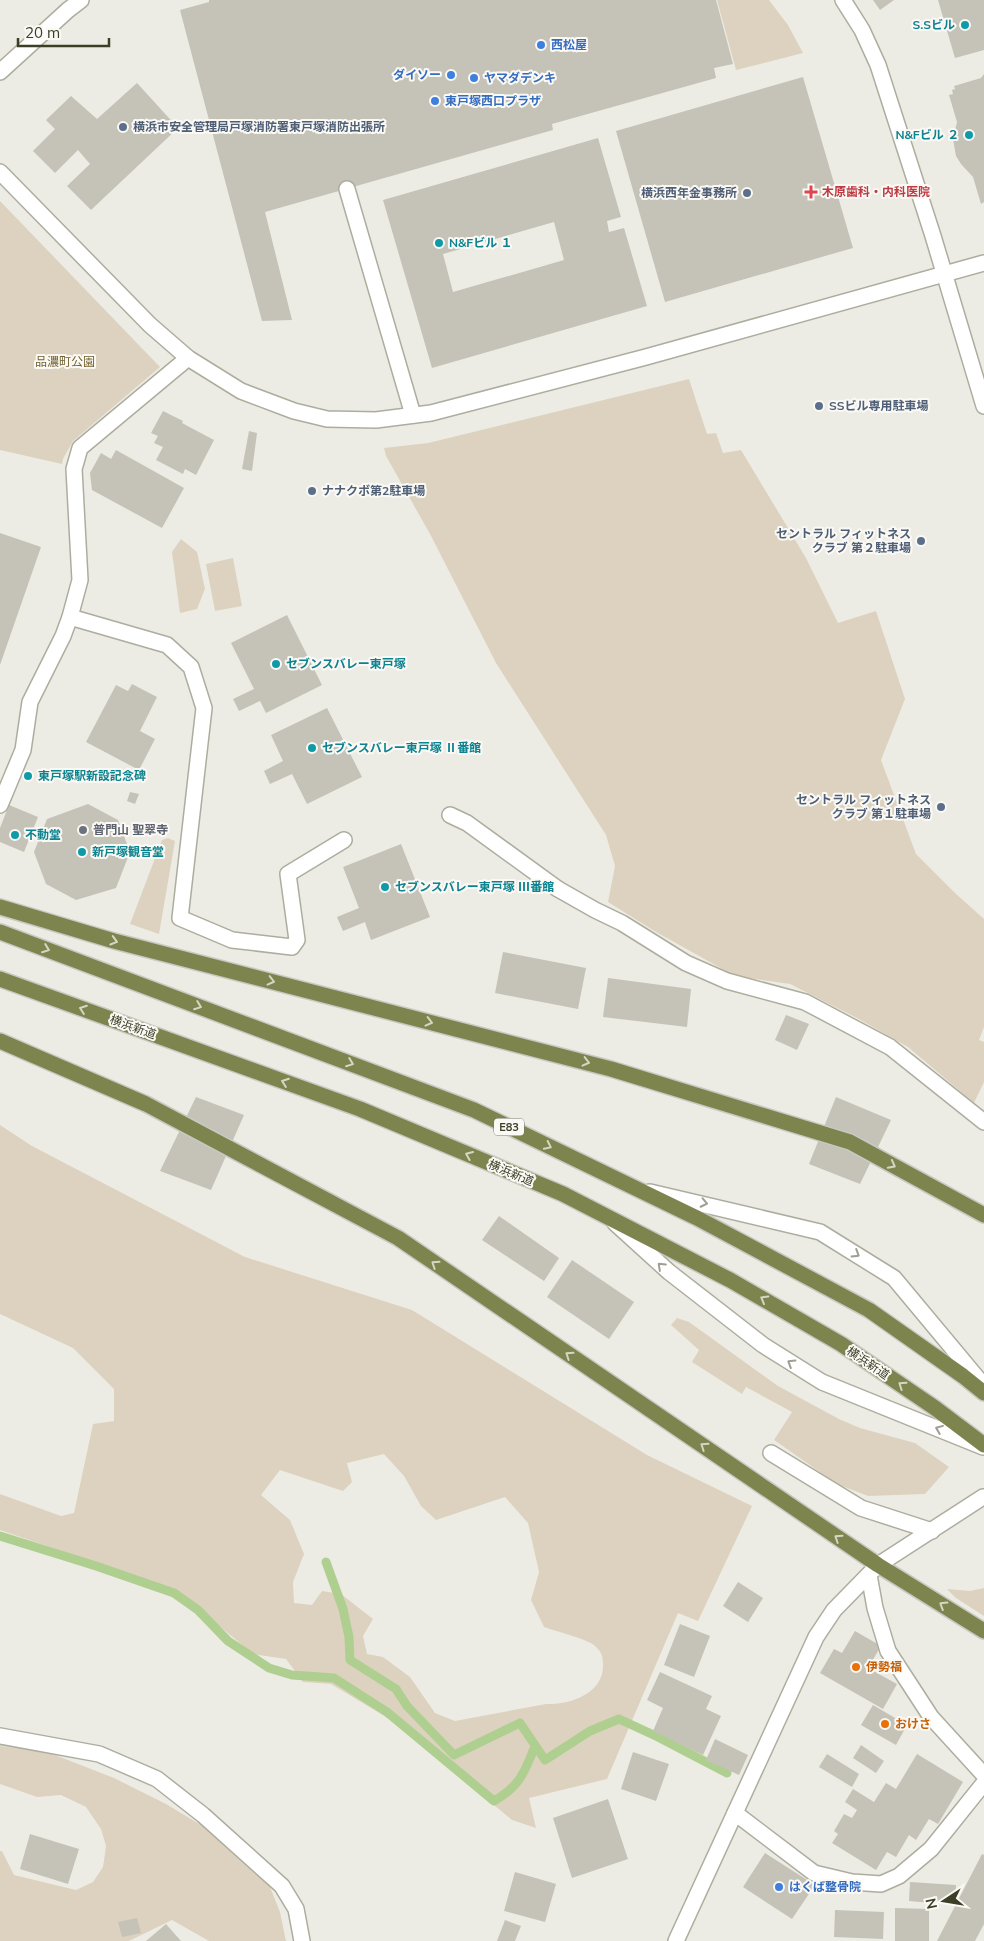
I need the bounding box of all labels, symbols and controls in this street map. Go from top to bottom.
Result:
scale bar [18,15,109,47]
place label: S.Sビル [913,17,955,32]
marker: S.Sビル [959,19,971,31]
text: 20 m [25,23,60,42]
place label: 西松屋 [551,37,587,52]
marker: 西松屋 [535,39,547,51]
place label: ダイソー [393,67,441,82]
marker: ダイソー [445,69,457,81]
place label: ヤマダデンキ [484,70,556,85]
marker: ヤマダデンキ [468,72,480,84]
place label: 東戸塚西口プラザ [445,93,541,108]
marker: 東戸塚西口プラザ [429,95,441,107]
place label: 横浜市安全管理局戸塚消防署東戸塚消防出張所 [133,119,385,134]
marker: 横浜市安全管理局戸塚消防署東戸塚消防出張所 [117,121,129,133]
place label: N&Fビル ２ [896,127,959,142]
marker: N&Fビル ２ [963,129,975,141]
place label: 木原歯科・内科医院 [822,184,930,199]
place label: 横浜西年金事務所 [641,185,737,200]
marker: 木原歯科・内科医院 [804,185,818,199]
marker: 横浜西年金事務所 [741,187,753,199]
place label: N&Fビル １ [449,235,512,250]
marker: N&Fビル １ [433,237,445,249]
park label: 品濃町公園 [35,354,95,369]
place label: SSビル専用駐車場 [829,398,928,413]
marker: SSビル専用駐車場 [813,400,825,412]
place label: ナナクボ第2駐車場 [322,483,425,498]
marker: ナナクボ第2駐車場 [306,485,318,497]
place label: セントラル フィットネス クラブ 第２駐車場 [776,526,911,555]
marker: セントラル フィットネス クラブ 第２駐車場 [915,535,927,547]
place label: セブンスバレー東戸塚 [286,656,406,671]
marker: セブンスバレー東戸塚 [270,658,282,670]
place label: セブンスバレー東戸塚 Ⅱ番館 [322,740,481,755]
marker: セブンスバレー東戸塚 Ⅱ番館 [306,742,318,754]
place label: 東戸塚駅新設記念碑 [38,768,146,783]
marker: 東戸塚駅新設記念碑 [22,770,34,782]
place label: セントラル フィットネス クラブ 第１駐車場 [796,792,931,821]
marker: セントラル フィットネス クラブ 第１駐車場 [935,801,947,813]
place label: 普門山 聖翠寺 [93,822,168,837]
marker: 普門山 聖翠寺 [77,824,89,836]
place label: 不動堂 [25,827,61,842]
marker: 不動堂 [9,829,21,841]
place label: 新戸塚観音堂 [92,844,164,859]
marker: 新戸塚観音堂 [76,846,88,858]
place label: セブンスバレー東戸塚 Ⅲ番館 [395,879,554,894]
marker: セブンスバレー東戸塚 Ⅲ番館 [379,881,391,893]
one-way arrow [109,935,117,945]
one-way arrow [41,943,49,953]
one-way arrow [267,976,275,986]
one-way arrow [193,1000,202,1010]
one-way arrow [79,1005,88,1015]
street label: 横浜新道 [108,1011,158,1042]
one-way arrow [424,1016,433,1027]
one-way arrow [345,1057,354,1067]
one-way arrow [581,1057,589,1067]
one-way arrow [282,1078,290,1088]
road number: E83 [494,1118,524,1136]
one-way arrow [543,1139,552,1150]
one-way arrow [465,1150,474,1161]
street label: 横浜新道 [486,1156,536,1189]
one-way arrow [887,1159,896,1169]
one-way arrow [699,1197,708,1208]
one-way arrow [851,1248,860,1258]
one-way arrow [431,1261,441,1270]
one-way arrow [658,1262,667,1271]
one-way arrow [761,1296,770,1306]
street label: 横浜新道 [844,1343,892,1382]
one-way arrow [566,1352,575,1361]
one-way arrow [788,1359,797,1369]
one-way arrow [898,1382,907,1392]
one-way arrow [935,1425,944,1436]
one-way arrow [700,1443,709,1453]
one-way arrow [834,1535,844,1544]
one-way arrow [939,1602,948,1612]
place label: 伊勢福 [866,1659,902,1674]
marker: 伊勢福 [850,1661,862,1673]
place label: おけさ [895,1716,931,1731]
marker: おけさ [879,1718,891,1730]
north arrow [919,1876,969,1926]
place label: はくば整骨院 [789,1879,861,1894]
marker: はくば整骨院 [773,1881,785,1893]
text: N [921,1897,941,1911]

